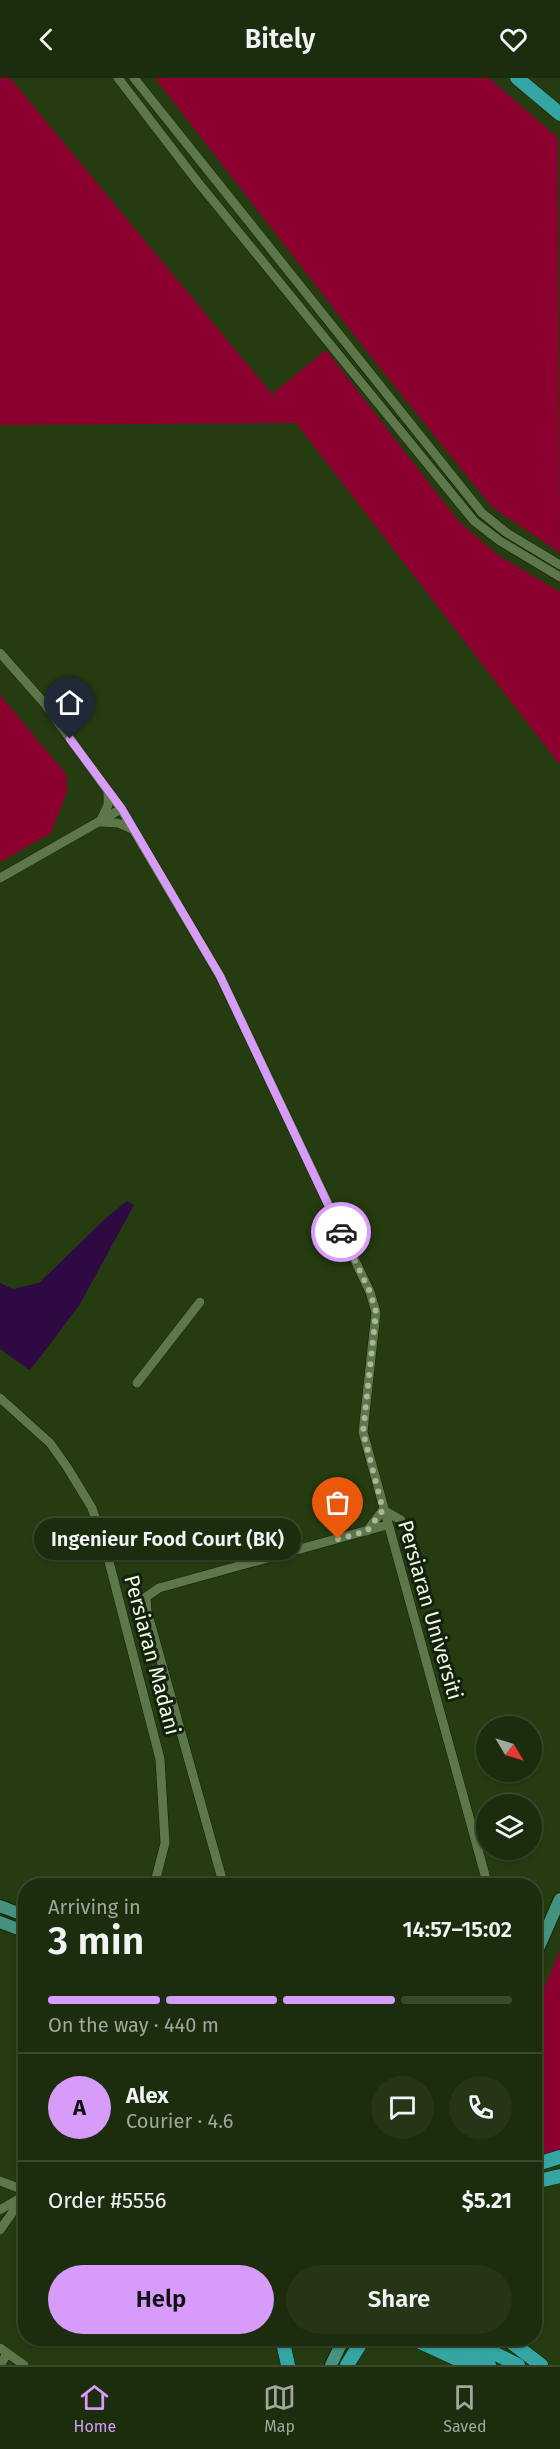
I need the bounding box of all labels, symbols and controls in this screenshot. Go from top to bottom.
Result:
icon: back [30,23,63,56]
text: Bitely [245,23,315,55]
icon: heart [497,23,530,56]
pin [44,677,95,739]
icon: home [53,686,86,719]
courier [311,1202,371,1262]
icon: car [325,1216,358,1249]
pin [312,1477,363,1539]
icon: bag [321,1486,354,1519]
street label: Persiaran Universiti [392,1517,468,1703]
callout: Ingenieur Food Court (BK) [35,1518,302,1560]
text: Ingenieur Food Court (BK) [51,1527,284,1551]
street label: Persiaran Madani [118,1572,186,1738]
north arrow [476,1716,542,1782]
map controls [476,1716,542,1860]
button: layers [476,1794,542,1860]
text: Arriving in [48,1895,141,1919]
text: 14:57–15:02 [403,1916,512,1943]
text: 3 min [48,1918,144,1964]
text: On the way · 440 m [48,2013,219,2037]
button: chat [371,2076,434,2139]
button: phone [449,2076,512,2139]
text: Alex [126,2082,169,2109]
text: A [73,2094,86,2121]
text: Courier · 4.6 [126,2109,233,2133]
text: Order #5556 [48,2187,167,2214]
text: $5.21 [462,2187,512,2214]
button: Help [48,2265,274,2334]
button: Share [286,2265,512,2334]
tab: Home [74,2381,116,2436]
tab: Map [263,2381,296,2436]
tab: Saved [443,2381,486,2436]

